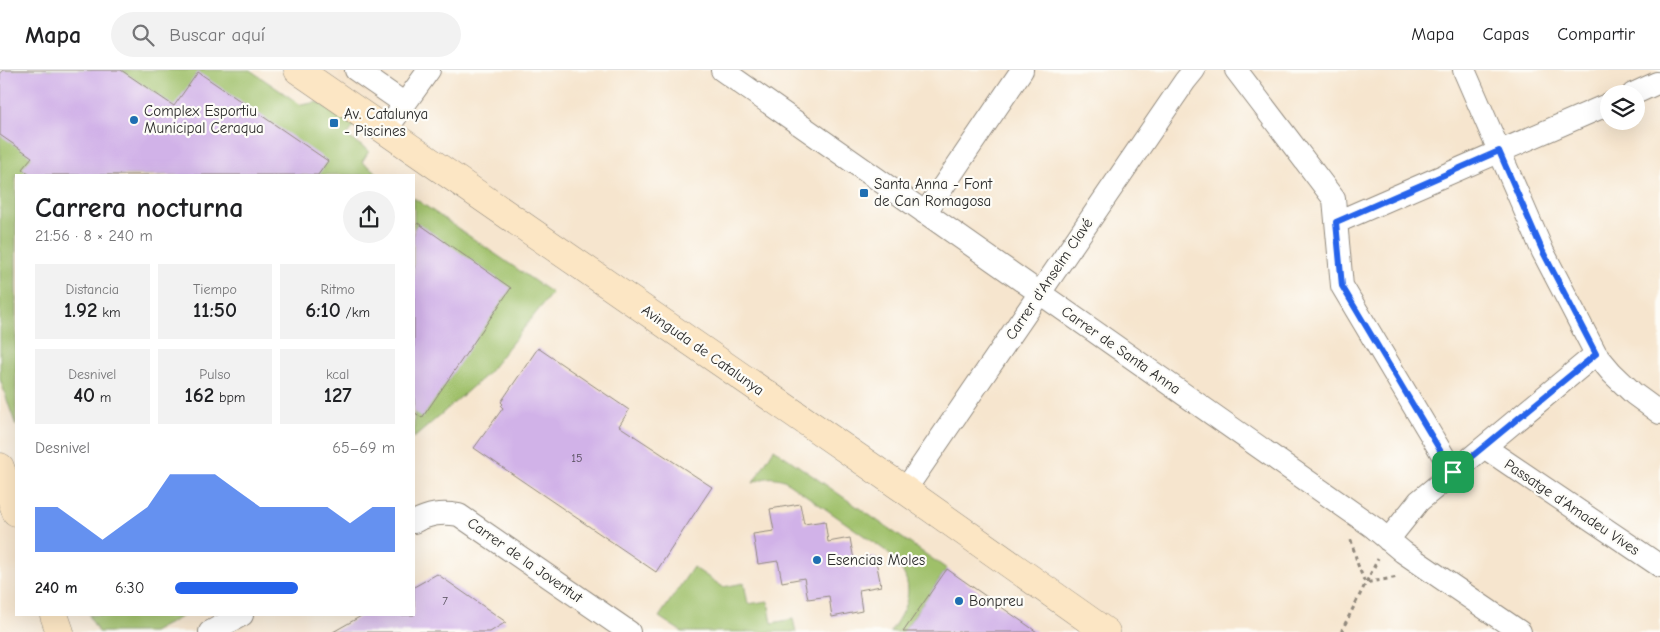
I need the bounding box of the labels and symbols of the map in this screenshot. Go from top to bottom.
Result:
place label: Complex Esportiu Municipal Ceraqua [144,102,264,137]
place label: Av. Catalunya - Piscines [344,105,428,140]
marker: Complex Esportiu Municipal Ceraqua [128,114,140,126]
marker: Av. Catalunya - Piscines [328,117,340,129]
place label: Santa Anna - Font de Can Romagosa [874,175,993,210]
marker: Santa Anna - Font de Can Romagosa [858,187,870,199]
street label: Carrer d'Anselm Clavé [1002,214,1097,343]
street label: Avinguda de Catalunya [638,301,768,399]
street label: Carrer de Santa Anna [1058,302,1184,398]
house number: 15 [571,451,583,465]
pin [1432,451,1474,493]
street label: Passatge d'Amadeu Vives [1501,455,1643,559]
street label: Carrer de la Joventut [464,514,587,607]
place label: Esencias Moles [827,551,925,569]
marker: Esencias Moles [811,554,823,566]
place label: Bonpreu [969,592,1023,610]
house number: 7 [442,594,448,608]
marker: Bonpreu [953,595,965,607]

